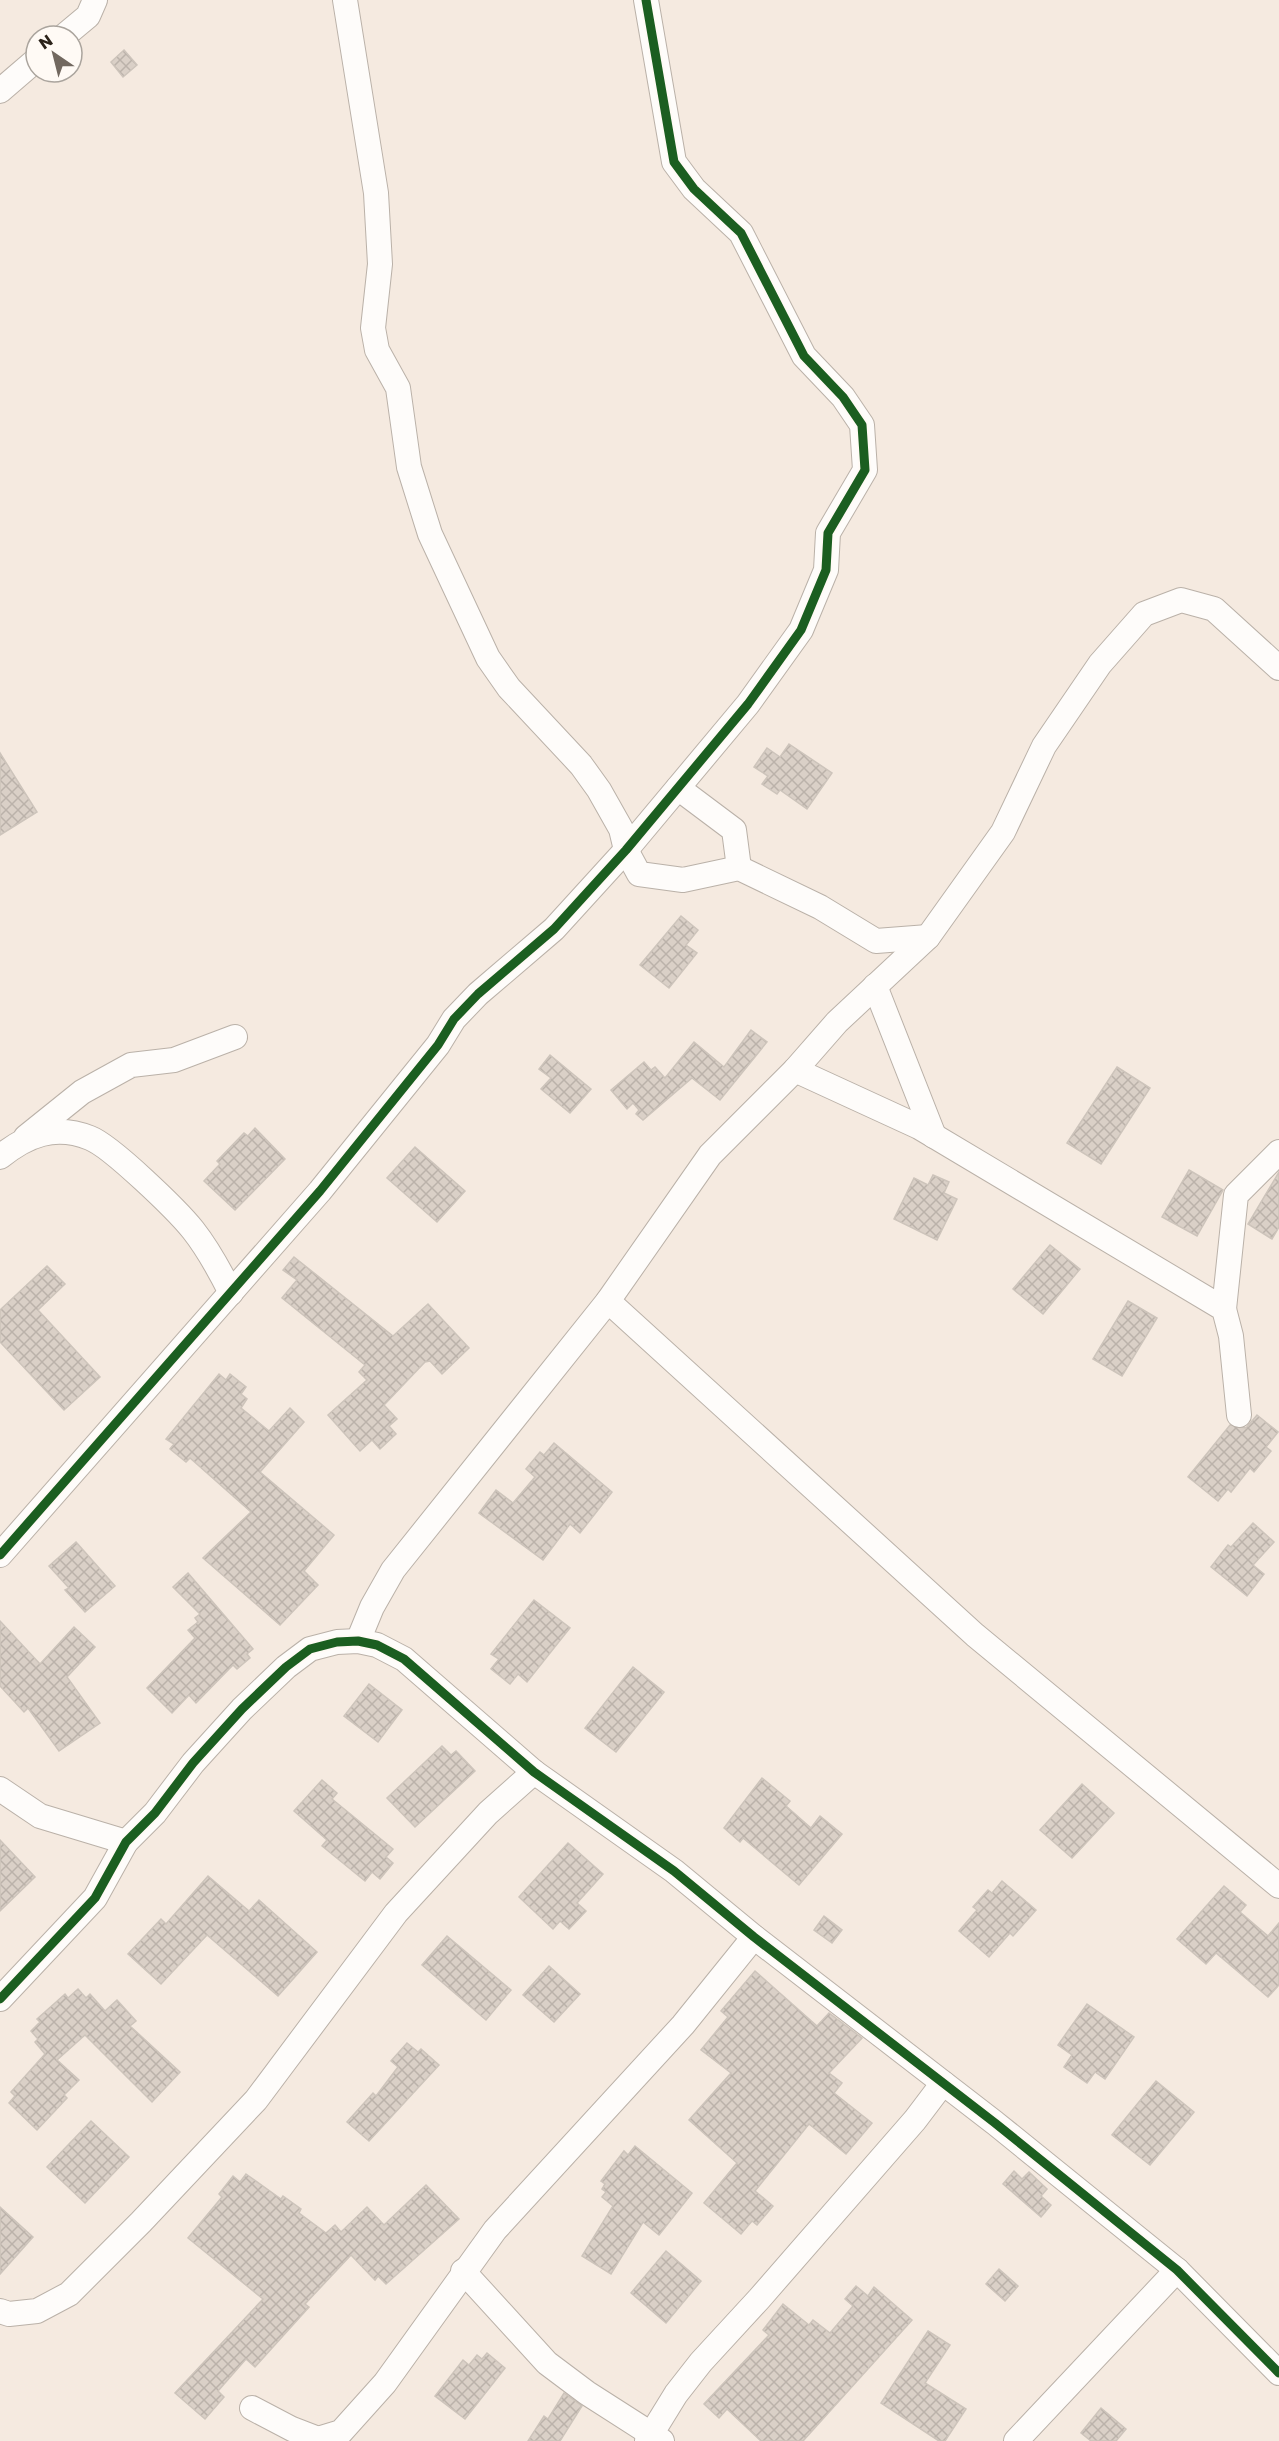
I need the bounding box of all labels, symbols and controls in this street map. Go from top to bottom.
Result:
north arrow [24,24,84,84]
text: N [34,29,57,55]

